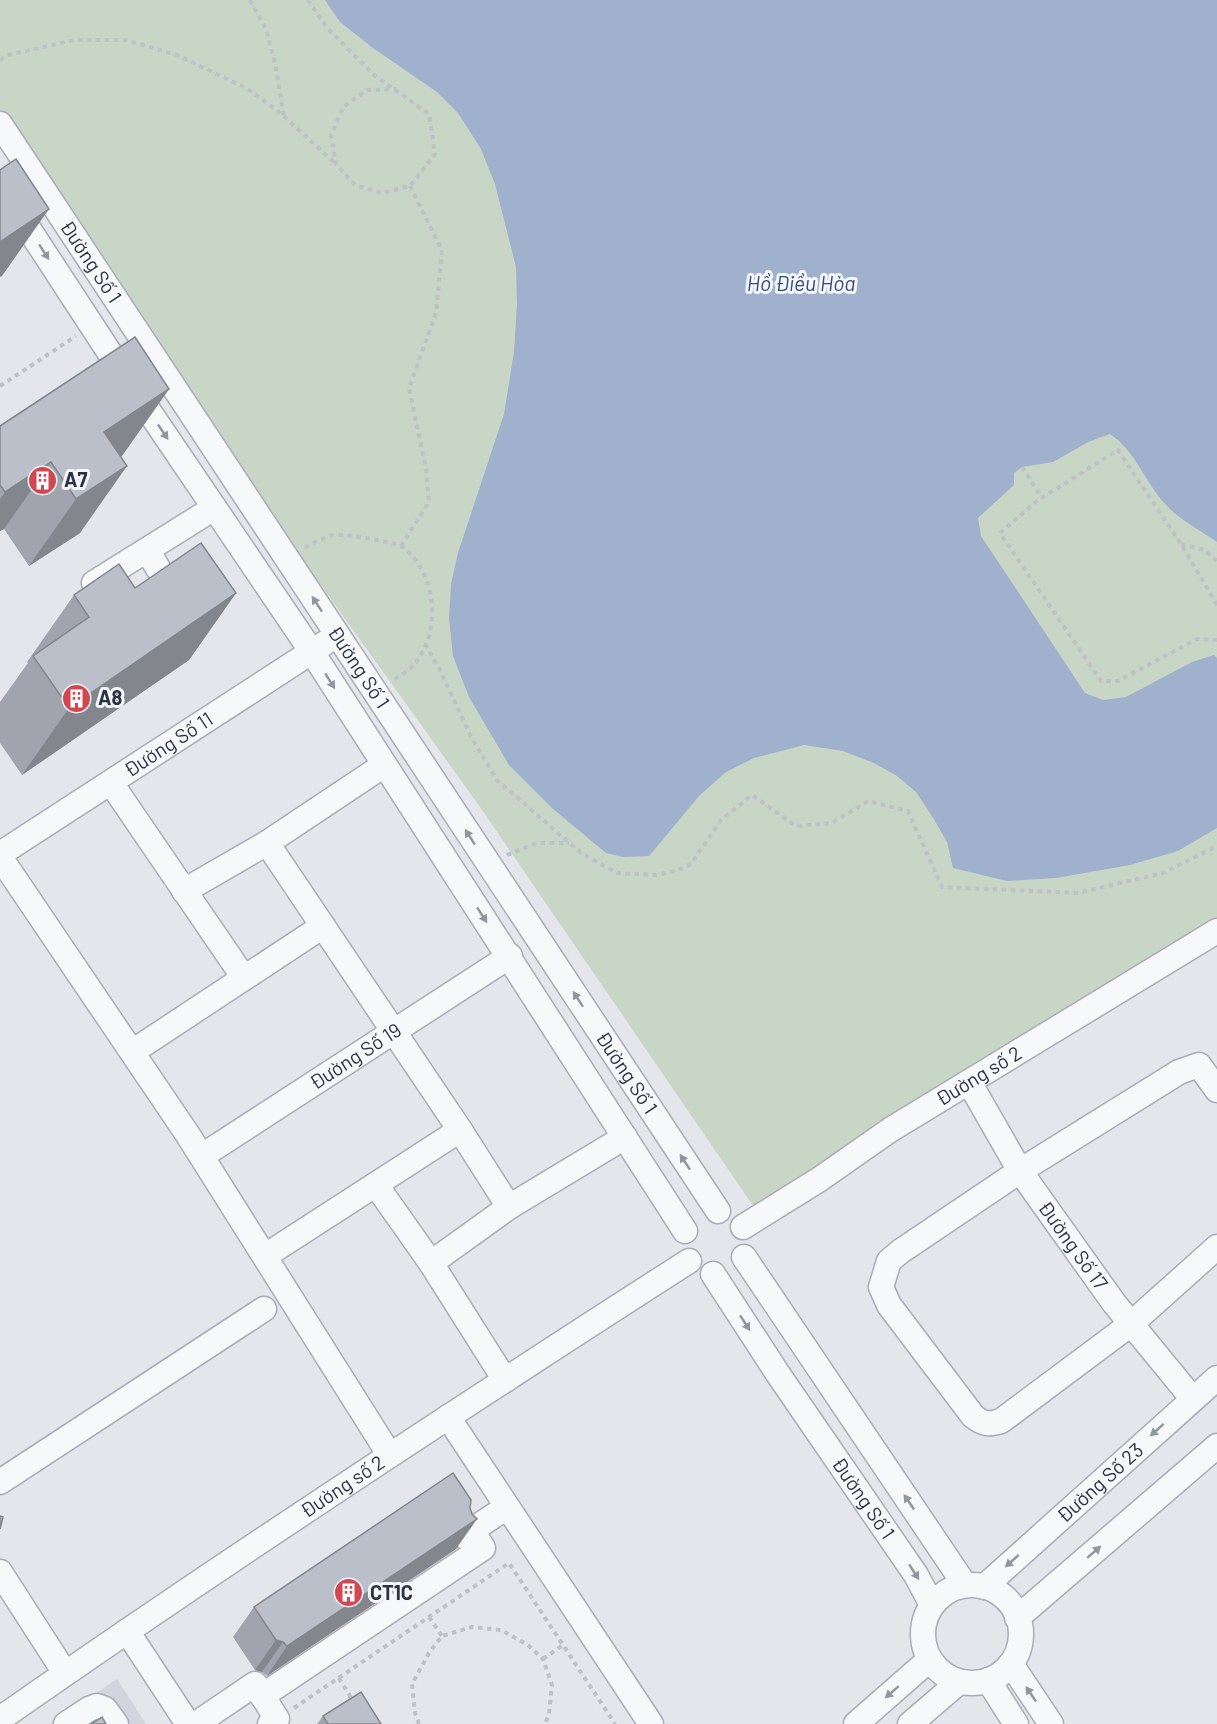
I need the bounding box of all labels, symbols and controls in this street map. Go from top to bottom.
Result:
street label: Đường Số 1 [56,215,128,307]
one-way arrow [38,244,49,260]
water label: Hồ Điều Hòa [747,270,855,295]
one-way arrow [157,423,169,439]
building icon: A7 [27,464,59,496]
place label: A7 [64,467,87,491]
one-way arrow [312,596,323,612]
street label: Đường Số 1 [324,621,395,712]
one-way arrow [324,673,335,689]
building icon: A8 [61,682,93,714]
place label: A8 [98,685,122,709]
street label: Đường Số 11 [119,706,217,781]
one-way arrow [465,828,476,845]
one-way arrow [476,906,488,922]
one-way arrow [572,992,584,1008]
street label: Đường Số 19 [305,1017,405,1094]
street label: Đường Số 1 [592,1026,663,1118]
street label: Đường số 2 [931,1040,1025,1110]
one-way arrow [680,1154,691,1170]
street label: Đường Số 17 [1034,1196,1114,1294]
one-way arrow [739,1315,751,1331]
one-way arrow [1150,1423,1164,1437]
street label: Đường Số 23 [1051,1437,1148,1527]
street label: Đường số 2 [296,1449,388,1522]
street label: Đường Số 1 [828,1452,901,1543]
one-way arrow [904,1494,915,1510]
one-way arrow [1086,1545,1101,1559]
one-way arrow [1005,1554,1020,1568]
one-way arrow [908,1563,919,1580]
building icon: CT1C [333,1577,365,1609]
place label: CT1C [370,1580,413,1604]
one-way arrow [885,1685,900,1698]
one-way arrow [1026,1686,1037,1702]

